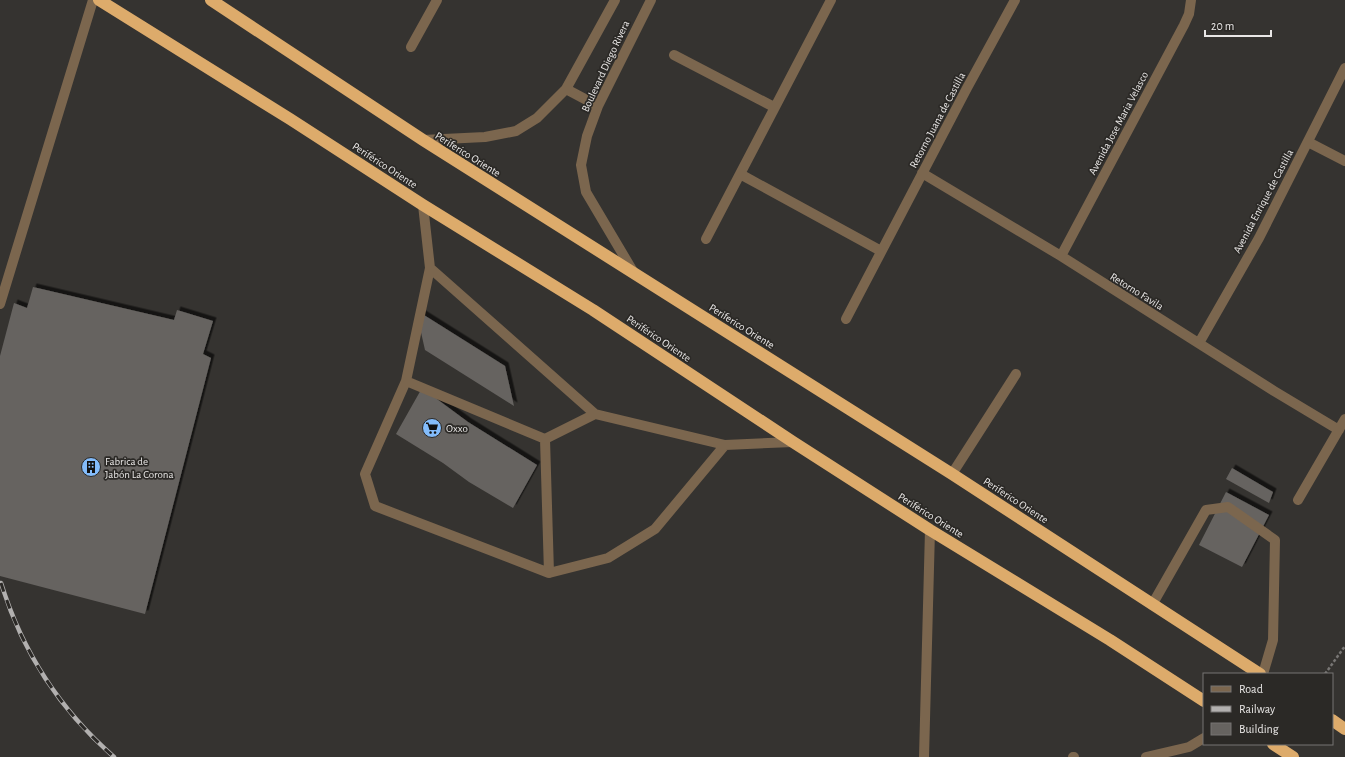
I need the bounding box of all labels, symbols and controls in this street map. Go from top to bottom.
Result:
scale bar [1205,12,1271,38]
street label: Boulevard Diego Rivera [579,19,631,114]
text: 20 m [1211,20,1234,32]
street label: Avenida Jose Maria Velasco [1087,70,1150,177]
street label: Retorno Juana de Castilla [908,71,967,170]
street label: Periferico Oriente [433,130,502,179]
street label: Periférico Oriente [350,140,419,190]
street label: Avenida Enrique de Castilla [1231,147,1295,255]
street label: Retorno Favila [1108,271,1165,312]
street label: Periferico Oriente [707,302,776,351]
street label: Periférico Oriente [625,313,693,364]
supermarket icon: Oxxo [421,417,443,439]
place label: Oxxo [446,423,468,434]
building icon: Fabrica de Jabón La Corona [80,456,102,478]
place label: Fabrica de Jabón La Corona [105,456,174,480]
street label: Periferico Oriente [981,475,1050,525]
street label: Periférico Oriente [896,491,965,540]
legend [1203,673,1333,745]
text: Road [1239,683,1263,695]
text: Railway [1239,703,1275,716]
text: Building [1239,723,1279,735]

